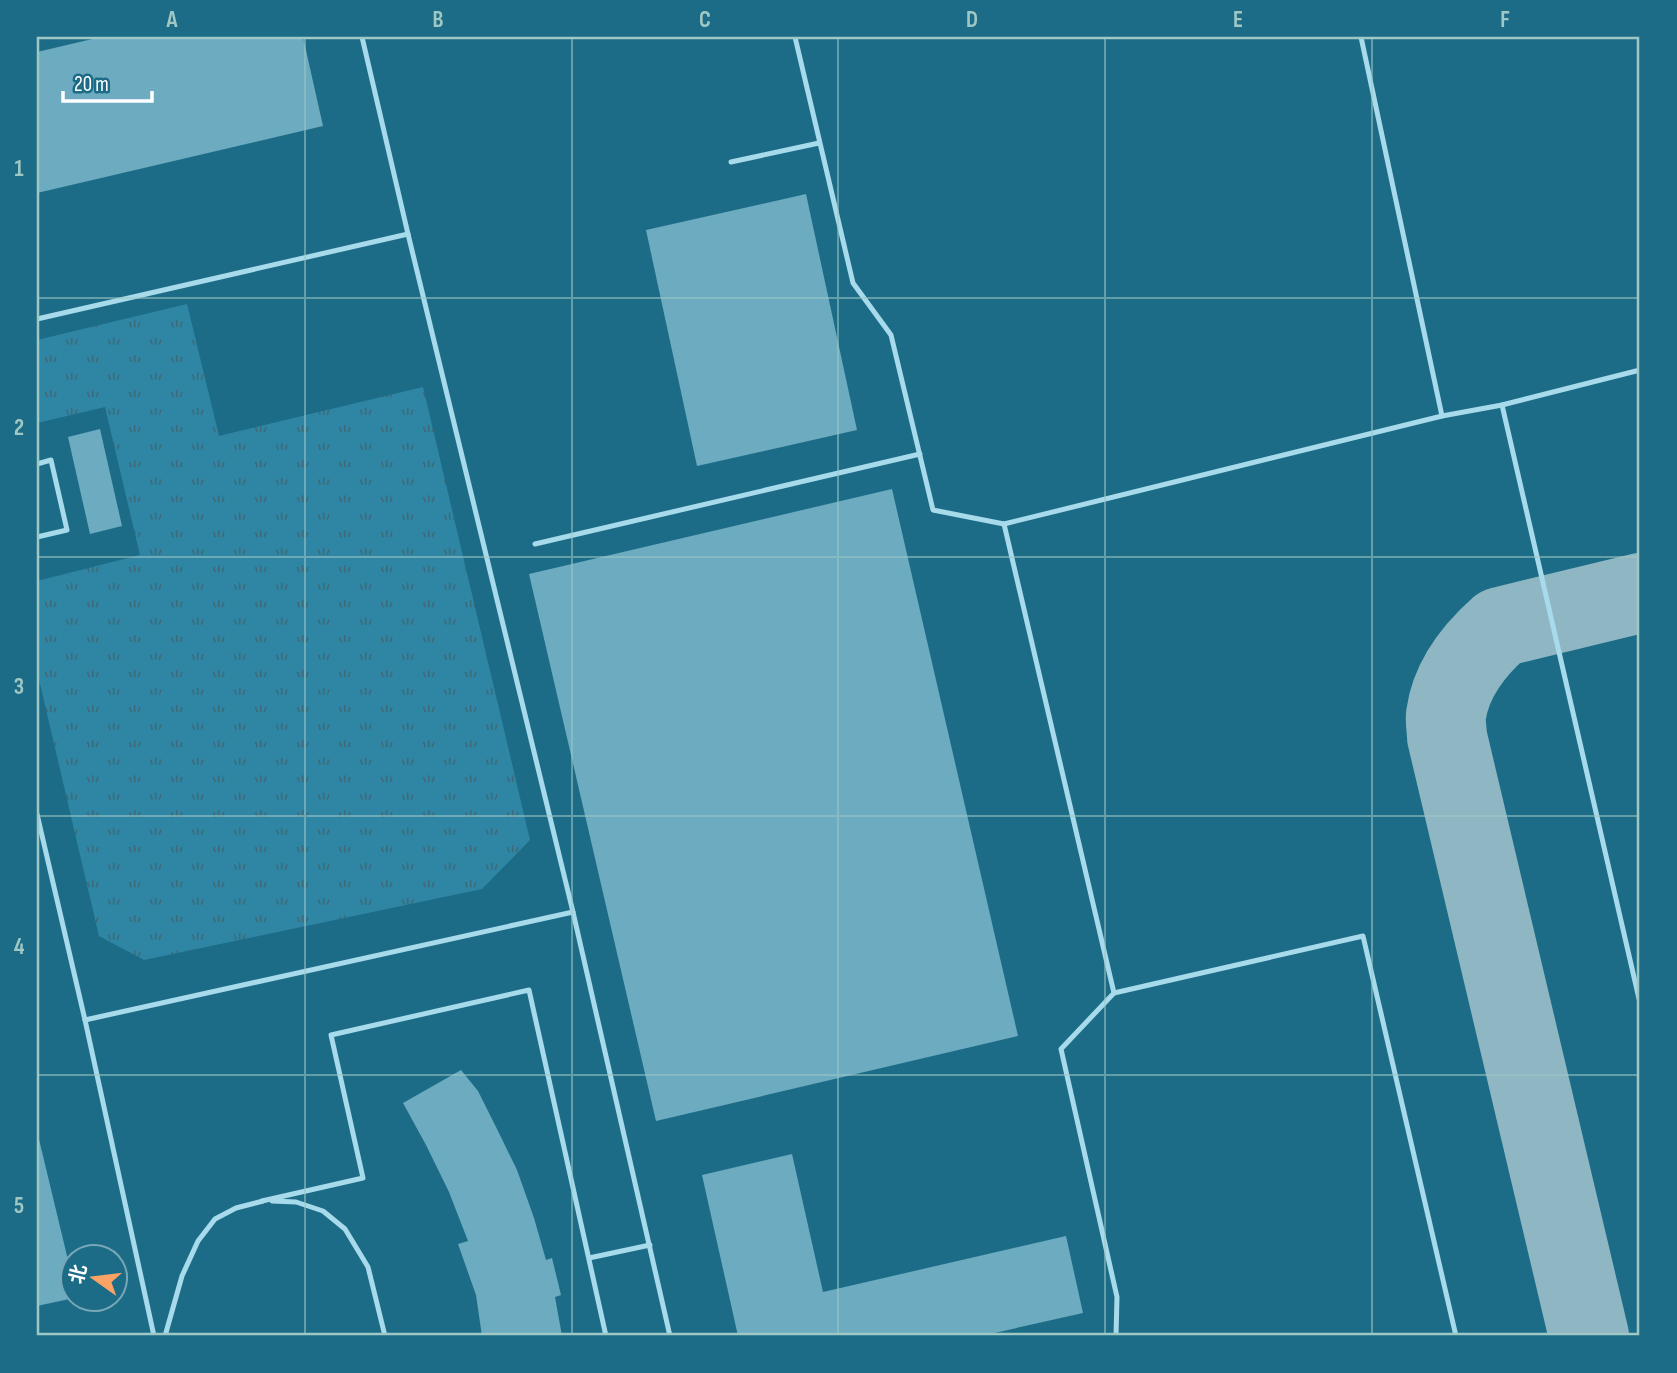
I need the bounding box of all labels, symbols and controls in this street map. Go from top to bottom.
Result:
text: A [166,6,179,34]
text: B [433,6,444,34]
text: C [699,6,711,34]
text: D [966,6,978,34]
text: E [1233,6,1243,34]
text: F [1500,6,1510,34]
scale bar [63,60,152,104]
text: 20 m [74,72,109,97]
text: 1 [14,155,24,183]
text: 2 [14,414,24,442]
text: 3 [14,673,24,701]
text: 4 [14,933,25,961]
text: 5 [14,1192,24,1220]
north arrow [60,1244,130,1314]
text: 北 [66,1262,92,1286]

